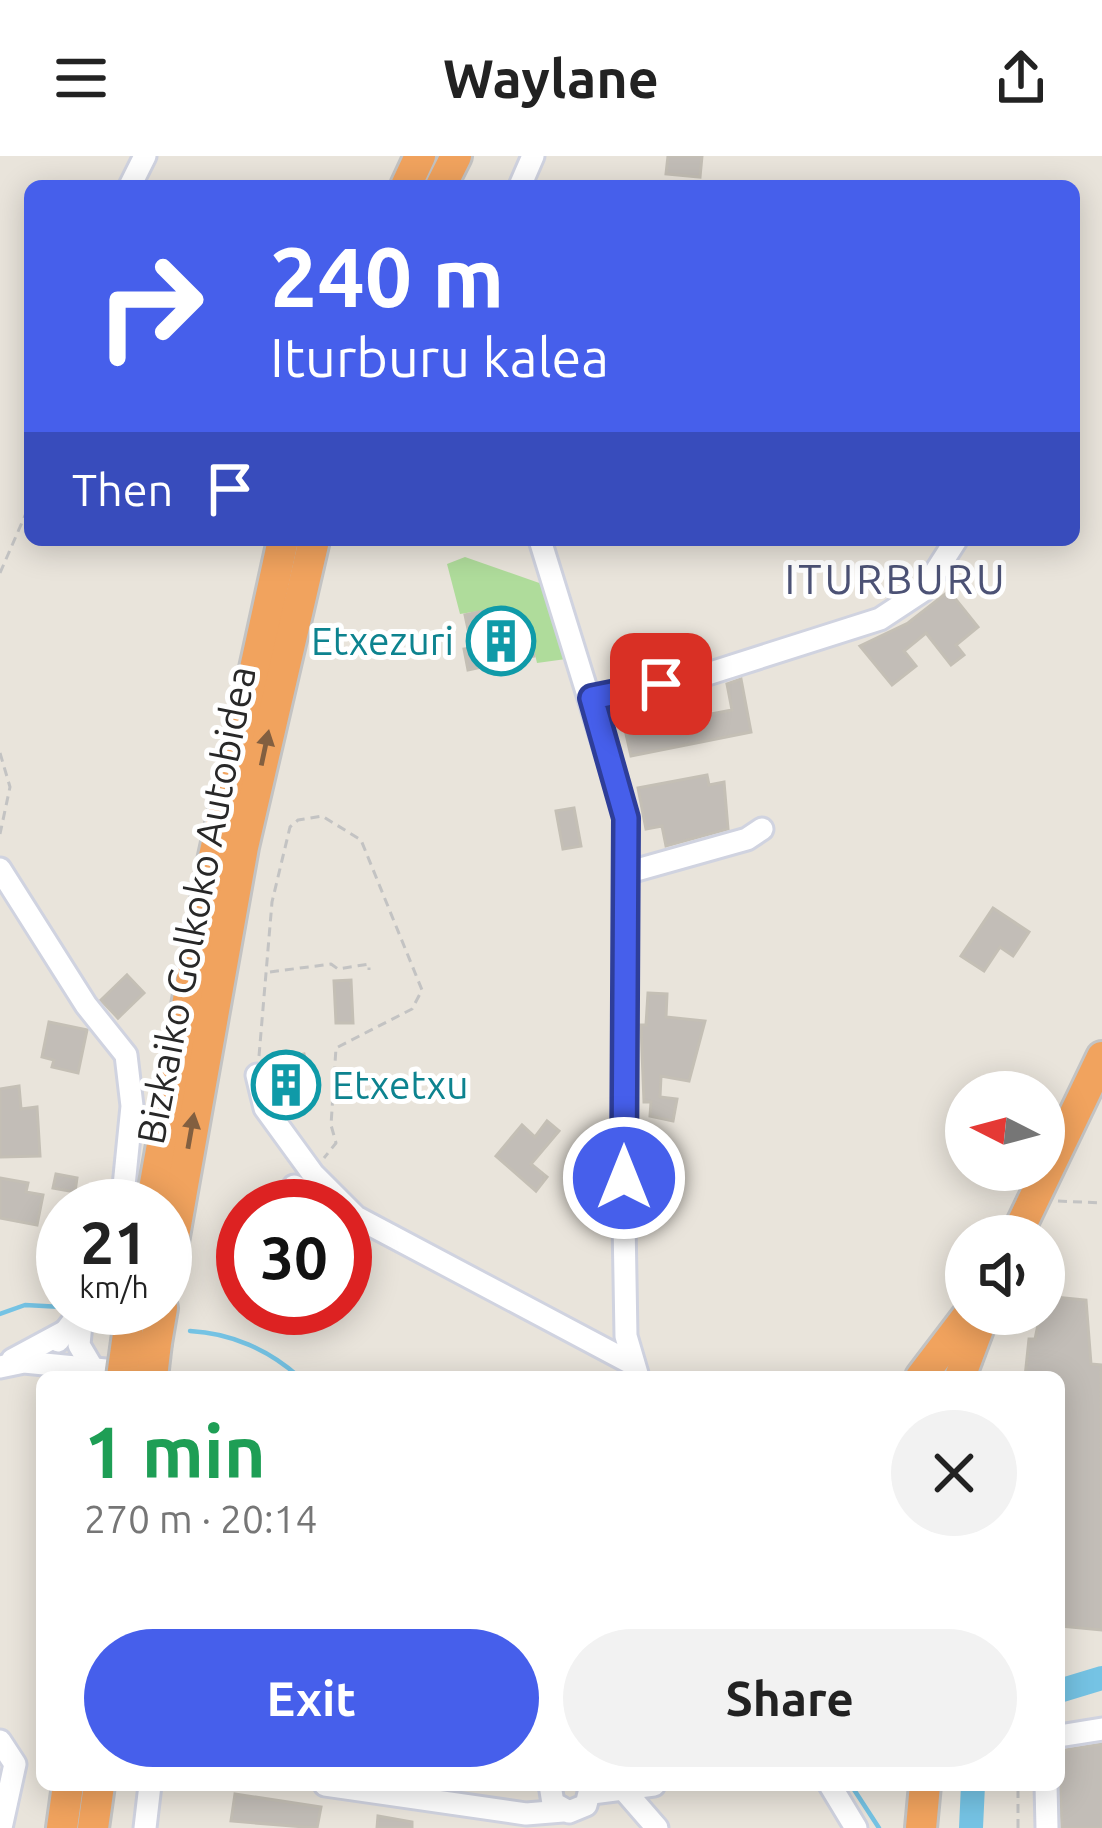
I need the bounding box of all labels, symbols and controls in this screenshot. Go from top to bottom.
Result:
icon: menu [48,45,114,111]
icon: share [988,45,1054,111]
text: Waylane [443,48,659,108]
icon: right [72,228,228,384]
text: 240 m [270,229,504,323]
text: Iturburu kalea [270,327,609,387]
icon: arrive [197,456,263,522]
text: Then [72,464,173,515]
district label: ITURBURU [784,555,1008,602]
building icon: Etxezuri [466,606,536,676]
place label: Etxezuri [311,619,454,662]
pin [610,633,712,735]
icon: arrive [628,651,694,717]
street label: Bizkaiko Golkoko Autobidea [128,662,263,1147]
one-way arrow [256,728,275,766]
building icon: Etxetxu [251,1050,321,1120]
place label: Etxetxu [332,1063,469,1106]
north arrow [945,1071,1065,1191]
map controls [945,1071,1065,1335]
one-way arrow [182,1111,200,1149]
position arrow [561,1115,687,1241]
speed limit sign: 30 [216,1179,372,1335]
text: 21 [80,1208,148,1275]
button: sound [945,1215,1065,1335]
text: km/h [79,1270,149,1304]
button: close [891,1410,1017,1536]
text: 1 min [84,1411,266,1492]
text: 270 m · 20:14 [84,1497,318,1540]
button: Exit [84,1629,539,1767]
button: Share [563,1629,1017,1767]

